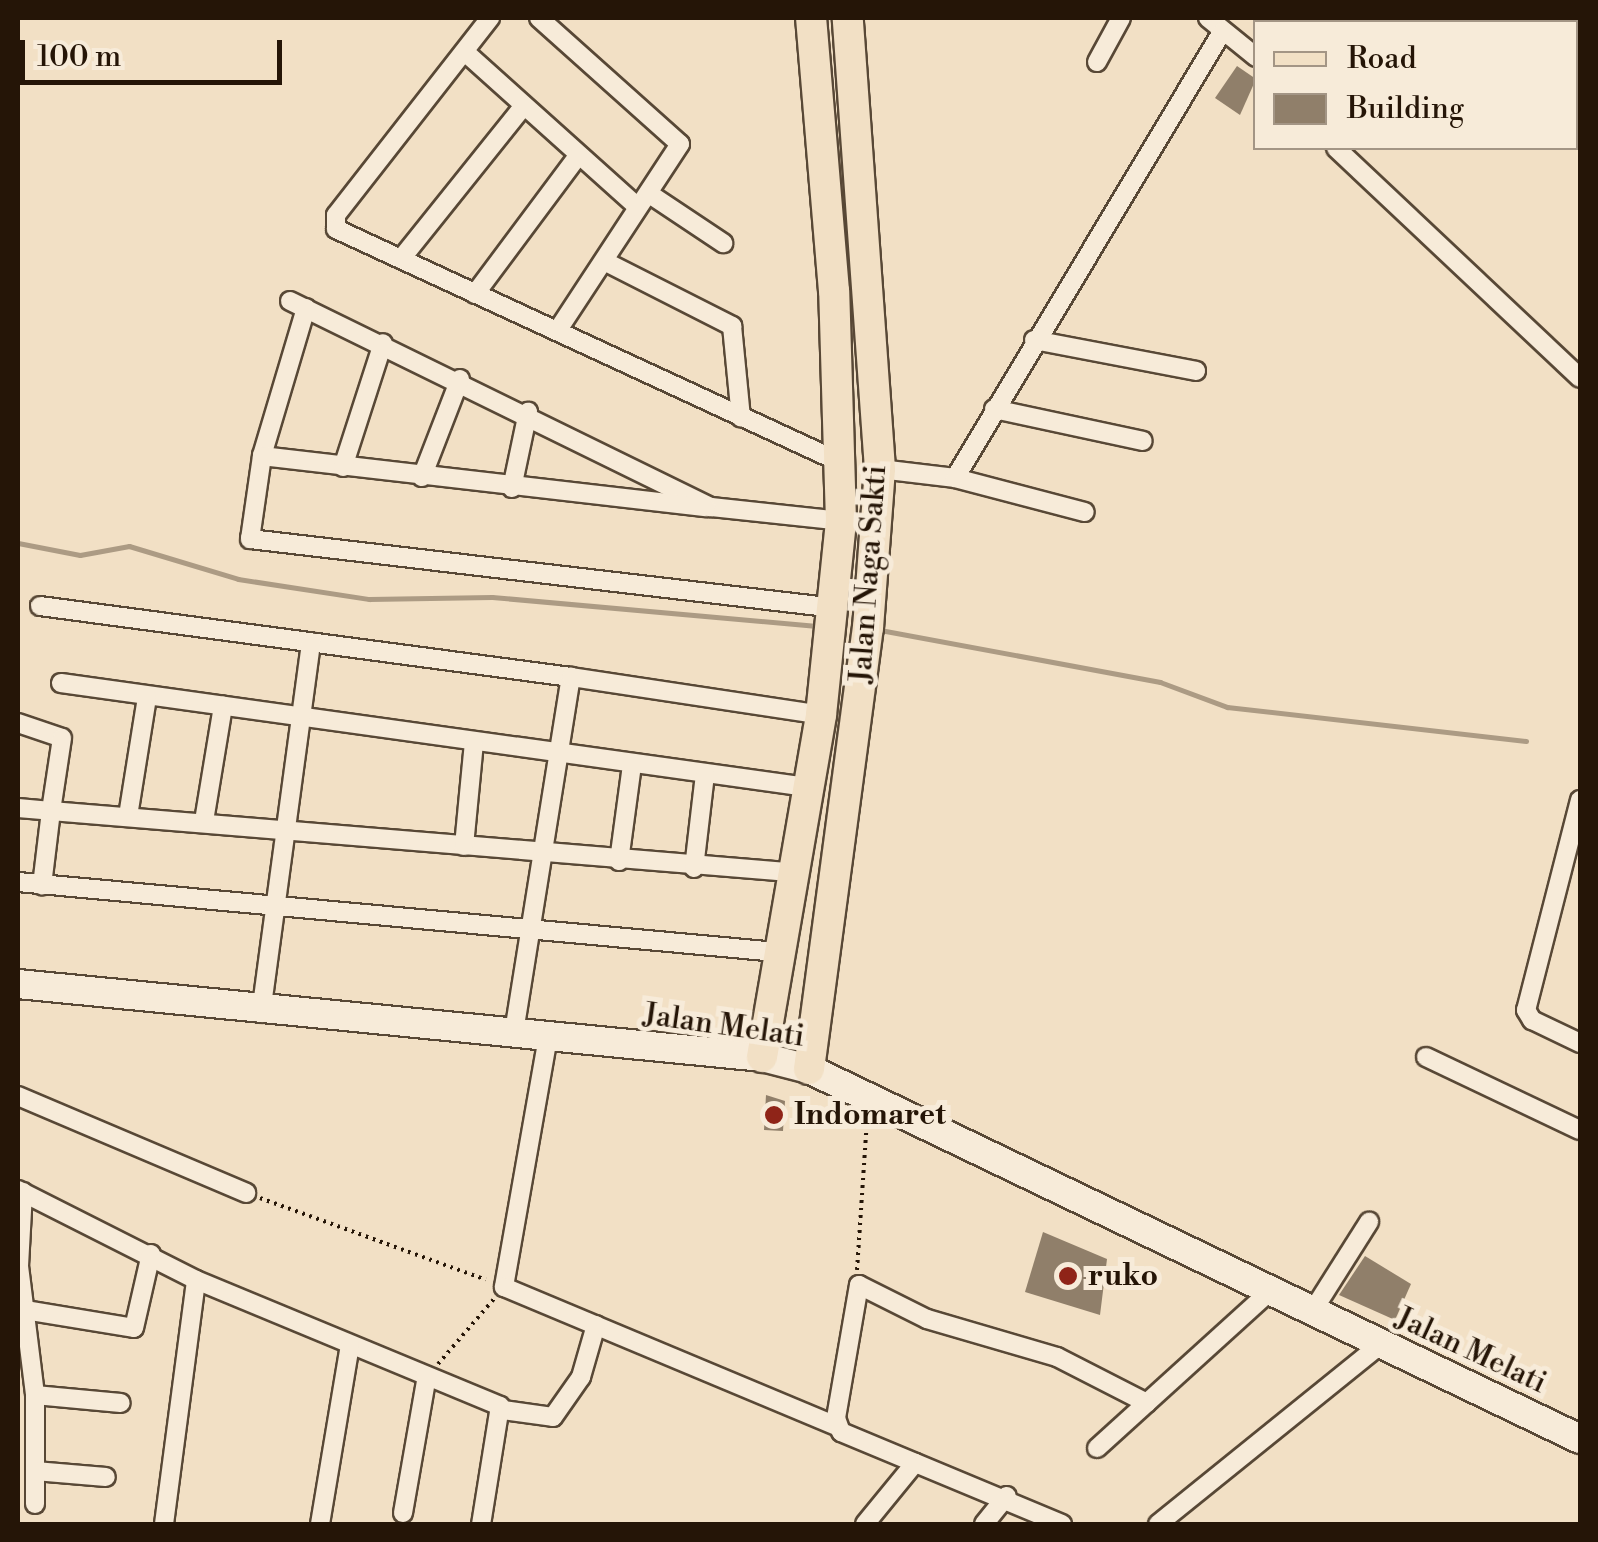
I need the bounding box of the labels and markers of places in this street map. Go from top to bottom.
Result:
place label: Indomaret [794,1097,946,1133]
marker: Indomaret [763,1104,785,1126]
place label: ruko [1088,1258,1158,1294]
marker: ruko [1057,1265,1079,1287]

